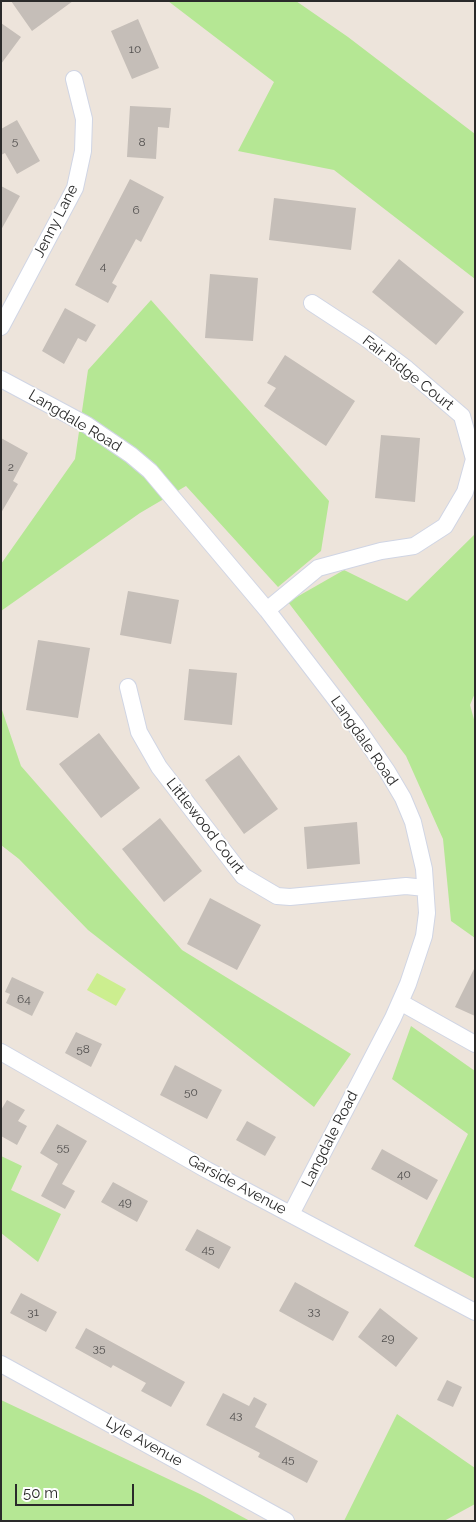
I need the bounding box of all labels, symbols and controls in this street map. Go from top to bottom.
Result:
house number: 10 [129,42,141,56]
house number: 5 [12,134,18,148]
house number: 8 [138,135,146,149]
street label: Jenny Lane [30,181,82,261]
house number: 6 [132,203,140,217]
house number: 4 [100,259,106,273]
street label: Fair Ridge Court [359,332,457,414]
street label: Langdale Road [25,386,125,456]
house number: 2 [8,460,14,474]
street label: Langdale Road [326,693,402,789]
street label: Littlewood Court [162,775,248,877]
house number: 64 [17,992,31,1006]
house number: 58 [76,1042,90,1056]
house number: 50 [184,1085,198,1099]
street label: Langdale Road [298,1088,362,1190]
house number: 55 [56,1140,70,1154]
street label: Garside Avenue [185,1151,289,1219]
house number: 40 [397,1167,411,1181]
house number: 49 [118,1195,132,1209]
house number: 45 [201,1242,215,1256]
house number: 33 [308,1304,320,1318]
house number: 31 [27,1305,39,1319]
house number: 29 [381,1331,395,1345]
house number: 35 [93,1341,105,1355]
house number: 43 [230,1408,242,1422]
street label: Lyle Avenue [102,1414,186,1470]
house number: 45 [281,1452,295,1466]
scale bar [18,1474,136,1506]
text: 50 m [23,1484,58,1502]

